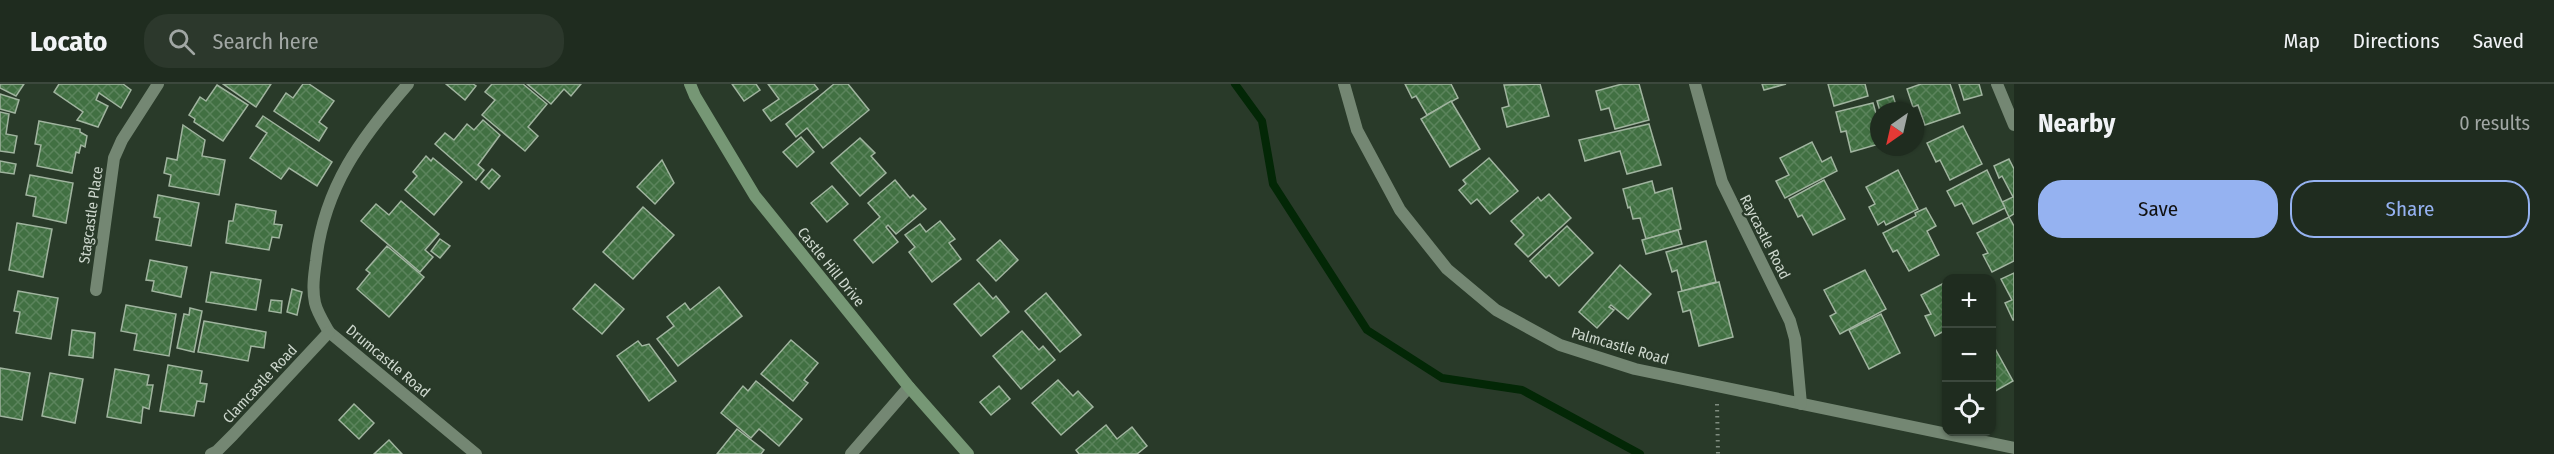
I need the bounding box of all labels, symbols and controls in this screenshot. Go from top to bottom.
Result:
search box [144,14,564,68]
text: Locato [30,25,108,58]
icon: search [165,25,198,58]
text: Search here [213,28,319,55]
text: Map [2283,28,2320,54]
text: Directions [2353,28,2440,54]
text: Saved [2473,28,2524,54]
north arrow [1870,102,1924,156]
text: Nearby [2038,108,2115,139]
text: 0 results [2459,111,2530,135]
street label: Stagcastle Place [75,165,107,265]
button: Save [2038,180,2278,238]
button: Share [2290,180,2530,238]
street label: Raycastle Road [1736,192,1794,282]
street label: Castle Hill Drive [794,224,868,310]
map controls [1942,274,1996,436]
button: + [1942,274,1996,328]
street label: Drumcastle Road [342,321,434,401]
street label: Palmcastle Road [1569,324,1671,368]
button: − [1942,328,1996,382]
street label: Clamcastle Road [219,341,301,427]
button: locate [1942,382,1996,436]

